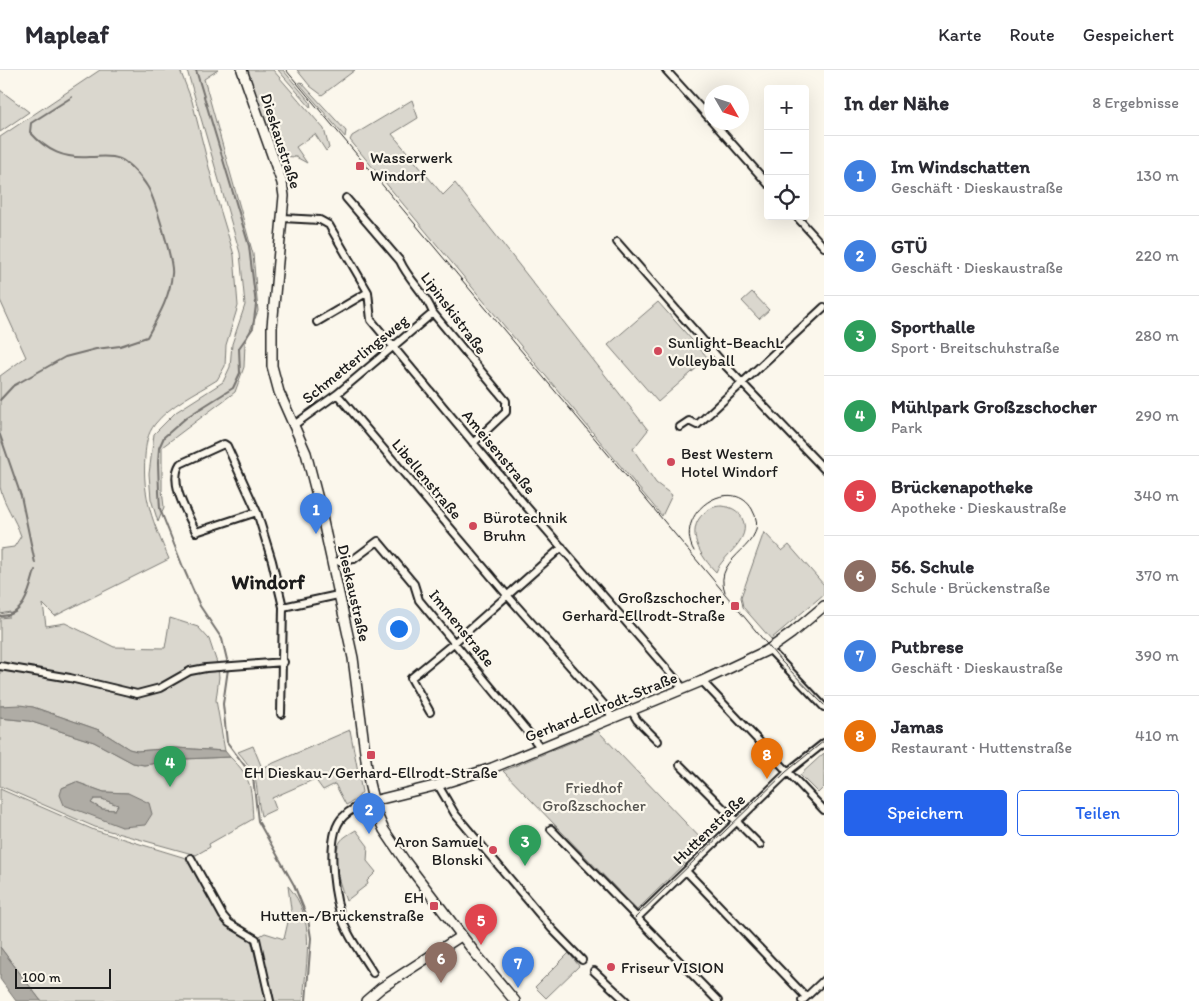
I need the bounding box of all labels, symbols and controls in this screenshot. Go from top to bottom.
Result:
text: Mapleaf [25,20,109,49]
text: Karte [938,24,981,46]
text: Route [1009,24,1055,46]
text: Gespeichert [1083,24,1174,46]
north arrow [704,85,749,130]
map controls [764,85,809,220]
button: + [764,85,809,130]
text: In der Nähe [844,90,949,115]
street label: Dieskaustraße [257,91,305,191]
text: 8 Ergebnisse [1092,93,1179,112]
button: − [764,130,809,175]
place label: Wasserwerk Windorf [370,148,453,185]
text: Im Windschatten [891,155,1030,178]
marker: Wasserwerk Windorf [354,160,366,172]
text: 1 [856,166,864,185]
text: 130 m [1136,166,1179,185]
button: locate [764,175,809,220]
text: Geschäft · Dieskaustraße [891,178,1063,197]
text: GTÜ [891,235,927,258]
text: 2 [856,246,864,265]
text: 220 m [1135,246,1179,265]
text: Geschäft · Dieskaustraße [891,258,1063,277]
street label: Lipinskistraße [417,268,491,358]
street label: Schmetterlingsweg [298,310,412,408]
text: Sporthalle [891,315,975,338]
text: 3 [856,326,864,345]
text: 280 m [1135,326,1179,345]
place label: Sunlight-BeachL Volleyball [668,333,783,370]
text: Sport · Breitschuhstraße [891,338,1060,357]
marker: Sunlight-BeachL Volleyball [652,345,664,357]
text: Mühlpark Großzschocher [891,395,1097,418]
street label: Ameisenstraße [458,406,540,498]
text: 4 [855,406,865,425]
text: 290 m [1135,406,1179,425]
text: Park [891,418,922,437]
street label: Libellenstraße [388,435,466,523]
place label: Best Western Hotel Windorf [681,444,779,481]
marker: Best Western Hotel Windorf [665,456,677,468]
text: Brückenapotheke [891,475,1033,498]
text: 5 [856,486,864,505]
text: 340 m [1134,486,1179,505]
pin: 1 [300,493,332,534]
text: Apotheke · Dieskaustraße [891,498,1066,517]
place label: Bürotechnik Bruhn [483,508,568,545]
marker: Bürotechnik Bruhn [467,520,479,532]
street label: Dieskaustraße [334,542,374,644]
text: 56. Schule [891,555,974,578]
text: 6 [856,566,864,585]
text: 370 m [1135,566,1179,585]
district label: Windorf [231,569,306,594]
text: Schule · Brückenstraße [891,578,1050,597]
street label: Immenstraße [425,586,499,671]
place label: Großzschocher, Gerhard-Ellrodt-Straße [562,588,725,625]
marker: Großzschocher, Gerhard-Ellrodt-Straße [729,600,741,612]
your location [386,616,412,642]
text: Putbrese [891,635,964,658]
text: 7 [856,646,864,665]
text: 390 m [1135,646,1179,665]
text: Geschäft · Dieskaustraße [891,658,1063,677]
street label: Gerhard-Ellrodt-Straße [522,668,680,746]
text: Jamas [891,715,944,738]
text: 8 [856,726,864,745]
text: 410 m [1135,726,1179,745]
pin: 8 [751,738,783,779]
text: Restaurant · Huttenstraße [891,738,1072,757]
pin: 4 [154,746,186,787]
marker: EH Dieskau-/Gerhard-Ellrodt-Straße [365,749,377,761]
place label: EH Dieskau-/Gerhard-Ellrodt-Straße [244,763,498,782]
park label: Friedhof Großzschocher [542,778,646,815]
street label: Huttenstraße [669,790,749,868]
button: Speichern [844,790,1007,836]
button: Teilen [1017,790,1179,836]
pin: 2 [353,793,385,834]
pin: 3 [509,825,541,866]
place label: Aron Samuel Blonski [395,832,483,869]
marker: Aron Samuel Blonski [487,844,499,856]
place label: EH Hutten-/Brückenstraße [260,888,424,925]
marker: EH Hutten-/Brückenstraße [428,900,440,912]
pin: 5 [465,904,497,945]
pin: 6 [425,942,457,983]
pin: 7 [502,947,534,988]
place label: Friseur VISION [621,958,724,977]
marker: Friseur VISION [605,961,617,973]
scale bar [15,966,111,989]
text: 100 m [22,969,61,986]

